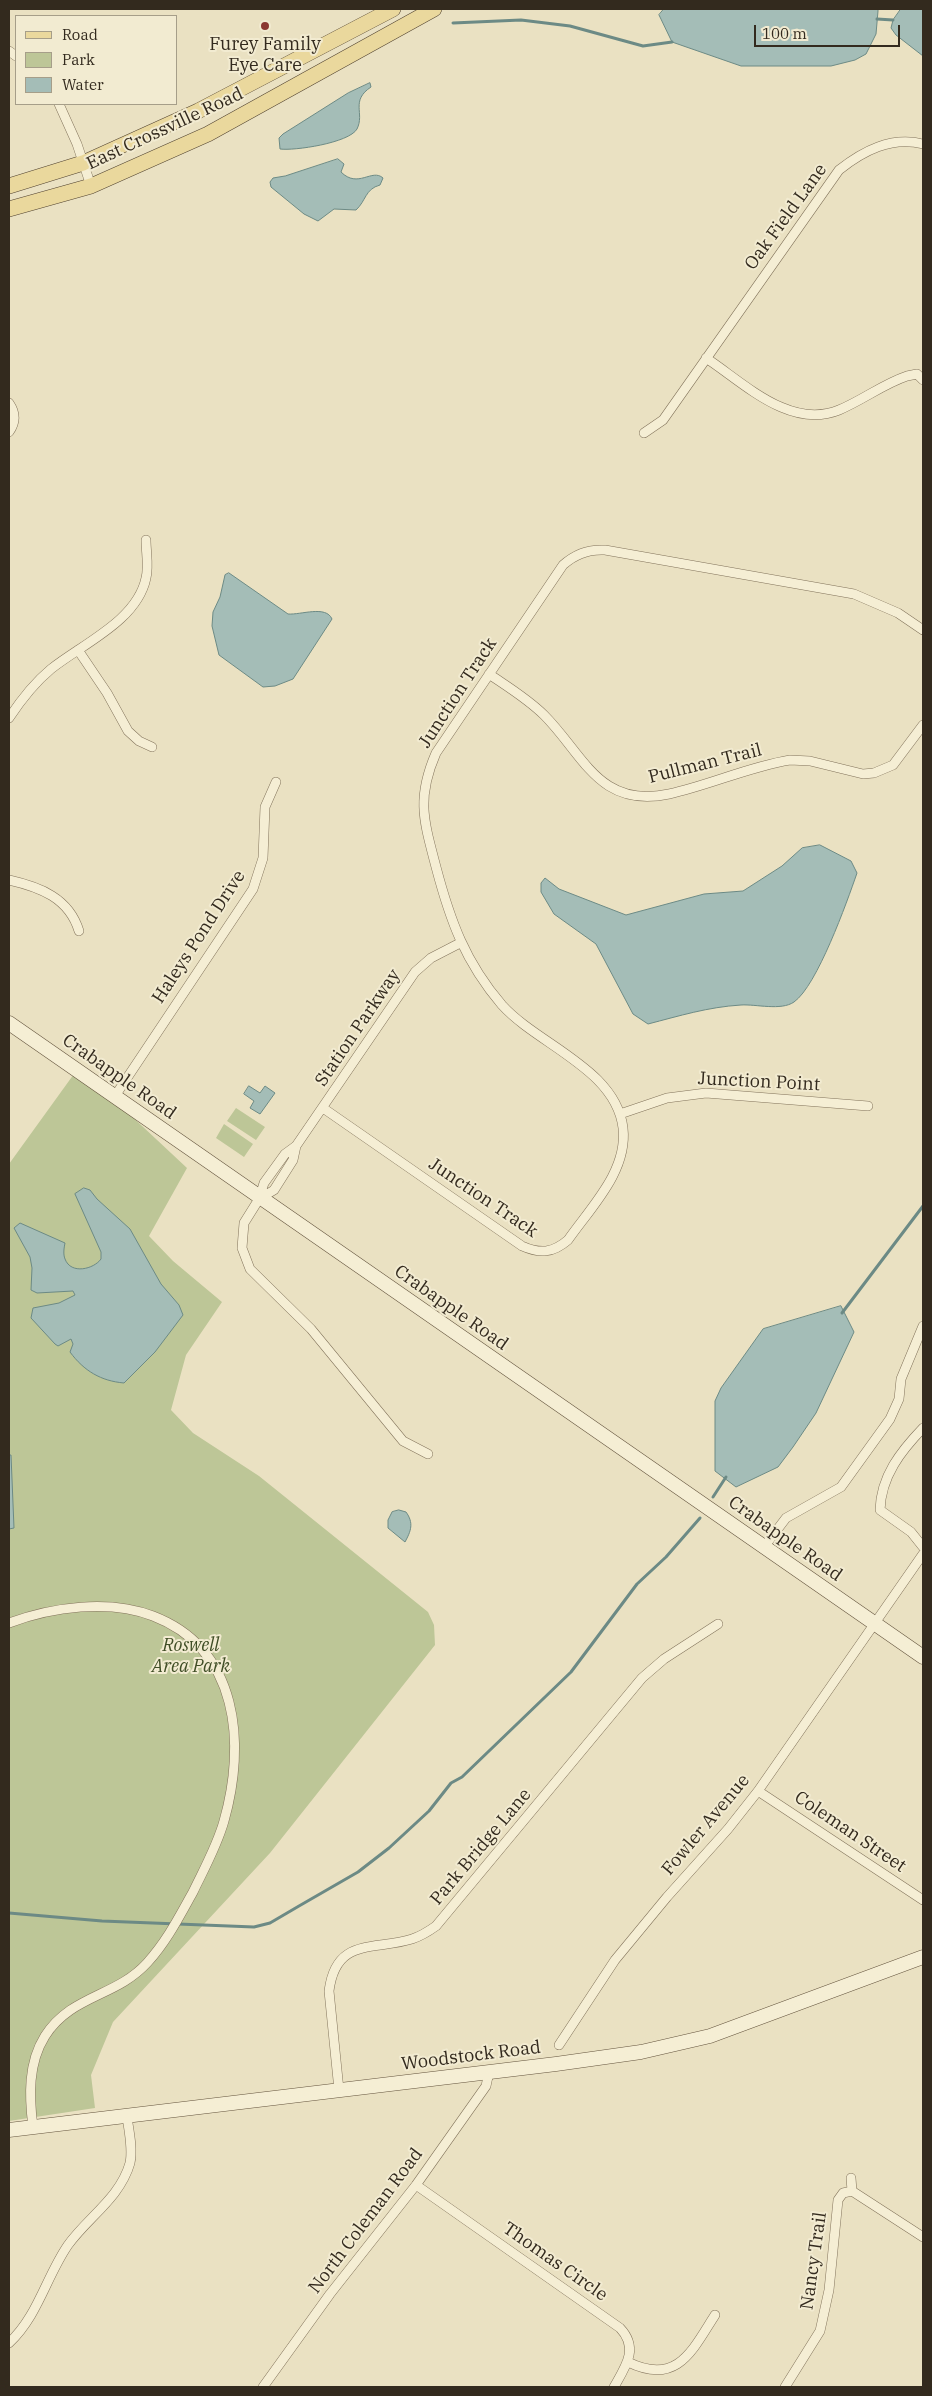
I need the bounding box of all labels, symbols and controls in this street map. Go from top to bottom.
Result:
legend [15,15,178,105]
scale bar [757,15,903,47]
marker: Furey Family Eye Care [259,20,271,32]
text: 100 m [762,24,807,43]
text: Road [62,25,98,44]
place label: Furey Family Eye Care [209,34,321,76]
text: Park [62,50,95,69]
text: Water [62,75,104,94]
street label: East Crossville Road [83,83,247,175]
street label: Oak Field Lane [740,160,832,274]
street label: Junction Track [414,634,502,752]
street label: Pullman Trail [646,739,764,789]
street label: Haleys Pond Drive [148,866,250,1008]
street label: Station Parkway [311,965,405,1091]
street label: Crabapple Road [58,1030,180,1124]
street label: Junction Point [697,1068,821,1096]
street label: Junction Track [424,1154,542,1242]
street label: Crabapple Road [390,1261,512,1355]
street label: Crabapple Road [724,1492,846,1586]
park label: Roswell Area Park [152,1635,230,1678]
street label: Fowler Avenue [658,1770,754,1880]
street label: Park Bridge Lane [426,1784,536,1910]
street label: Coleman Street [790,1787,910,1877]
street label: Woodstock Road [400,2037,542,2075]
street label: North Coleman Road [304,2144,428,2298]
street label: Nancy Trail [796,2211,832,2311]
street label: Thomas Circle [499,2218,611,2306]

